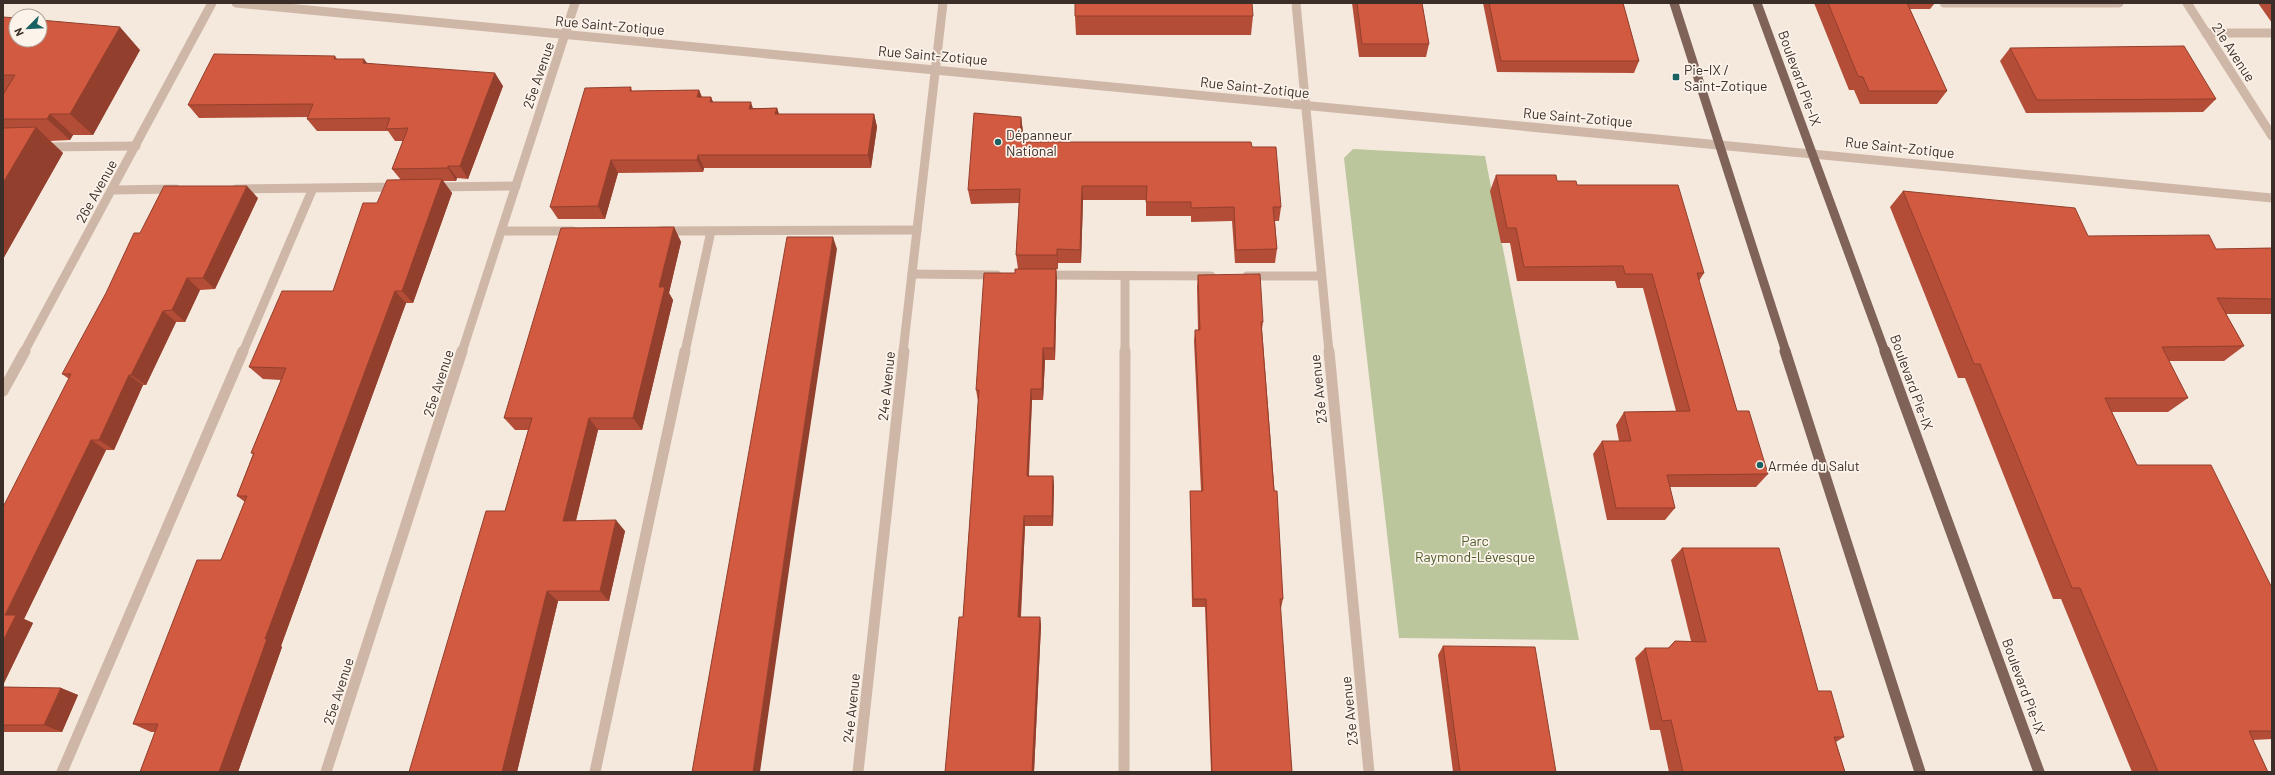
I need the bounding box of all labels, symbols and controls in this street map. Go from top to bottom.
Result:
north arrow [8,8,48,48]
street label: Rue Saint-Zotique [555,12,665,38]
street label: 21e Avenue [2209,19,2259,85]
text: N [11,26,26,38]
street label: Boulevard Pie-IX [1775,28,1825,128]
street label: 25e Avenue [519,39,557,111]
street label: Rue Saint-Zotique [878,42,988,68]
place label: Pie-IX / Saint-Zotique [1684,61,1767,94]
marker: Pie-IX / Saint-Zotique [1671,72,1681,82]
street label: Rue Saint-Zotique [1200,73,1310,101]
street label: Rue Saint-Zotique [1523,104,1633,130]
place label: Dépanneur National [1006,126,1072,159]
street label: Rue Saint-Zotique [1845,133,1955,161]
marker: Dépanneur National [993,137,1003,147]
street label: 26e Avenue [72,156,120,226]
street label: Boulevard Pie-IX [1887,332,1937,432]
street label: 25e Avenue [419,347,457,419]
street label: 24e Avenue [874,350,898,422]
street label: 23e Avenue [1306,354,1330,424]
place label: Armée du Salut [1768,457,1860,474]
marker: Armée du Salut [1755,460,1765,470]
park label: Parc Raymond-Lévesque [1415,532,1535,565]
street label: Boulevard Pie-IX [1999,636,2049,736]
street label: 25e Avenue [319,655,357,727]
street label: 24e Avenue [839,672,863,744]
street label: 23e Avenue [1337,676,1361,746]

